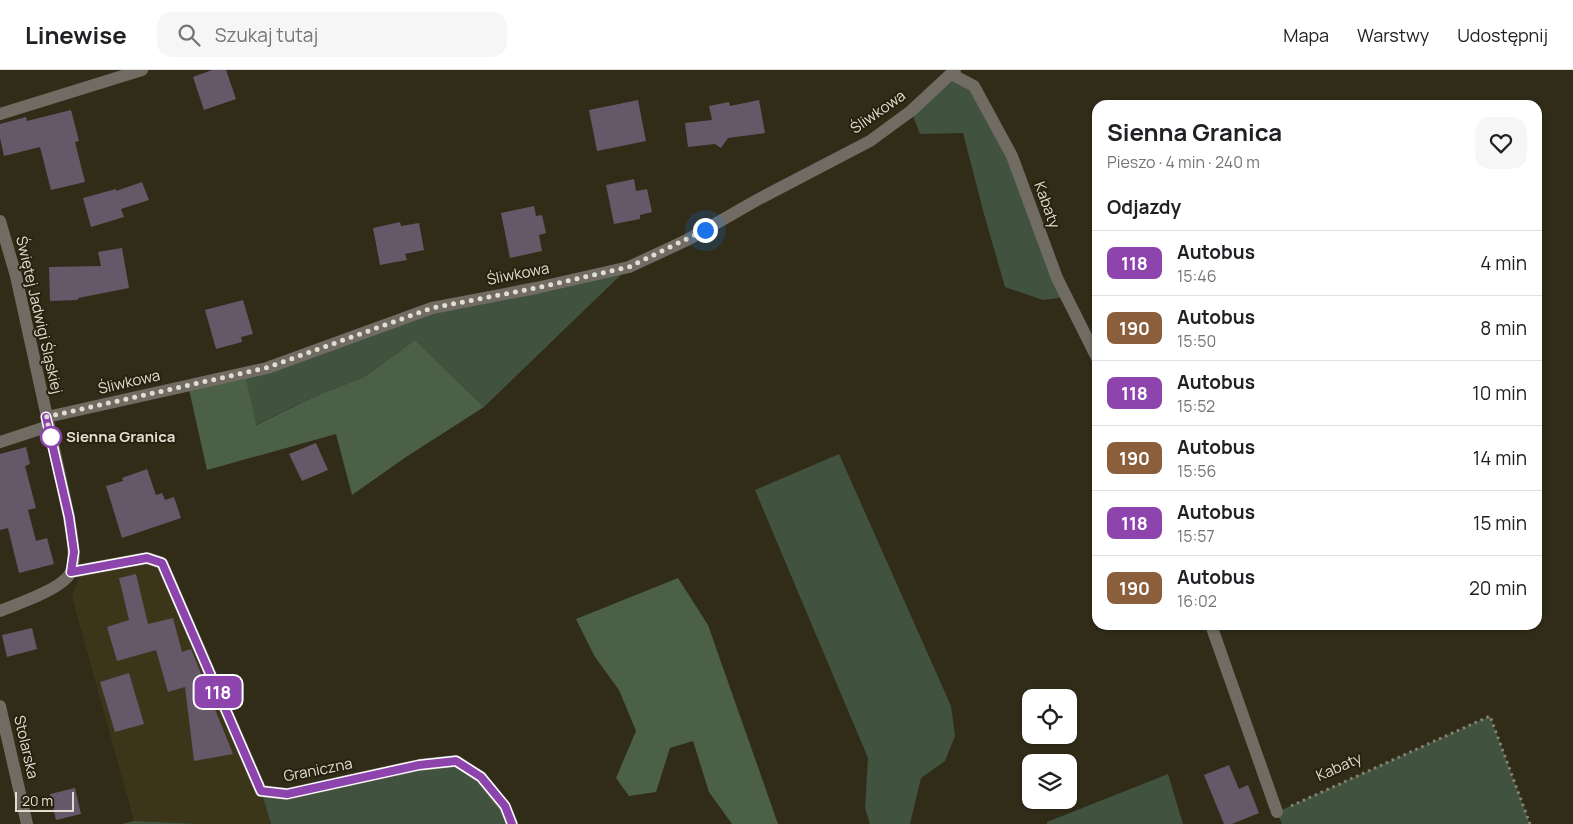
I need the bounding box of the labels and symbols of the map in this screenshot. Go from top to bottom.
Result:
street label: Śliwkowa [846,85,910,138]
street label: Kabaty [1029,179,1066,231]
your location [693,218,718,243]
street label: Świętej Jadwigi Śląskiej [11,234,68,396]
street label: Śliwkowa [485,257,551,290]
street label: Śliwkowa [96,364,162,399]
marker: Sienna Granica [40,426,62,448]
place label: Sienna Granica [66,426,175,447]
line badge: 118 [189,676,247,708]
street label: Stolarska [9,713,44,781]
street label: Kabaty [1313,747,1365,786]
street label: Graniczna [282,753,354,786]
scale bar [15,789,74,812]

